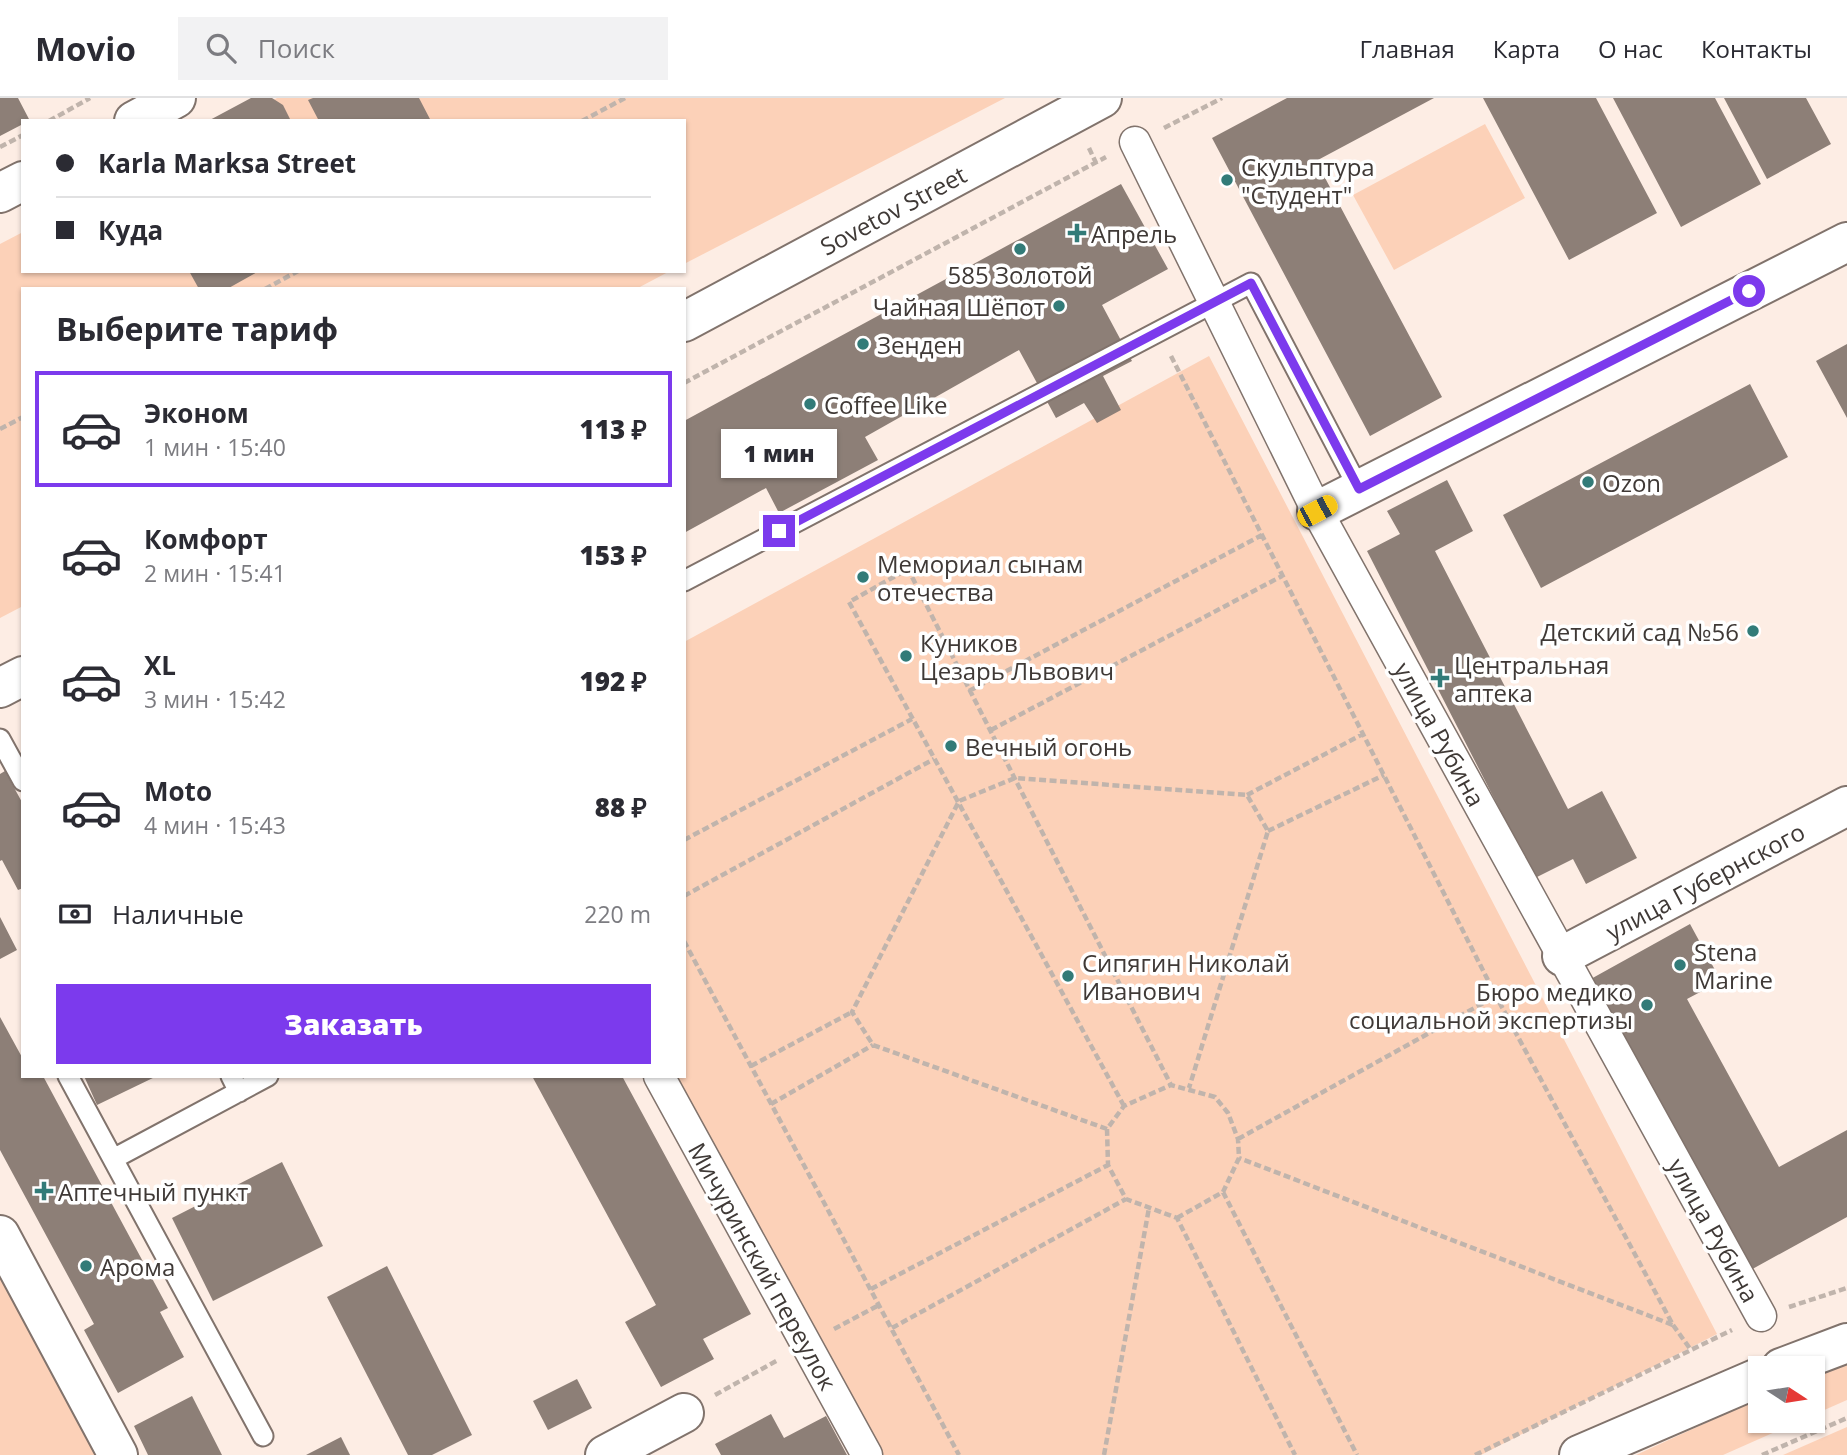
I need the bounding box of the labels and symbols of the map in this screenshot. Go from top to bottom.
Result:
place label: Скульптура "Студент" [1241,150,1375,211]
street label: Sovetov Street [814,158,972,262]
marker: Скульптура "Студент" [1219,172,1235,188]
place label: Апрель [1091,217,1177,250]
marker: Апрель [1069,225,1085,241]
marker: 585 Золотой [1012,241,1028,257]
place label: 585 Золотой [948,258,1093,291]
route start [1733,275,1765,307]
place label: Чайная Шёпот [873,290,1045,323]
marker: Чайная Шёпот [1051,298,1067,314]
place label: Зенден [877,328,962,361]
marker: Зенден [855,336,871,352]
place label: Coffee Like [824,388,948,421]
marker: Coffee Like [802,396,818,412]
callout: 1 мин [721,430,837,478]
place label: Ozon [1602,466,1661,499]
marker: Ozon [1580,474,1596,490]
car [1294,492,1341,530]
route end [763,515,795,547]
place label: Мемориал сынам отечества [877,547,1083,608]
marker: Мемориал сынам отечества [855,569,871,585]
place label: Детский сад №56 [1540,615,1739,648]
marker: Детский сад №56 [1745,623,1761,639]
place label: Куников Цезарь Львович [920,626,1114,687]
marker: Куников Цезарь Львович [898,648,914,664]
place label: Центральная аптека [1454,648,1609,709]
street label: улица Рубина [1387,656,1493,812]
marker: Центральная аптека [1432,670,1448,686]
place label: Вечный огонь [965,730,1132,763]
marker: Вечный огонь [943,738,959,754]
street label: улица Губернского [1600,815,1810,947]
place label: Stena Marine [1694,935,1773,996]
place label: Сипягин Николай Иванович [1082,946,1290,1007]
marker: Stena Marine [1672,957,1688,973]
marker: Сипягин Николай Иванович [1060,968,1076,984]
place label: Бюро медико социальной экспертизы [1349,975,1633,1036]
marker: Бюро медико социальной экспертизы [1639,997,1655,1013]
street label: Мичуринский переулок [681,1136,845,1396]
street label: улица Рубина [1661,1152,1767,1308]
place label: Аптечный пункт [58,1175,248,1208]
marker: Аптечный пункт [36,1183,52,1199]
place label: Арома [100,1250,175,1283]
marker: Арома [78,1258,94,1274]
north arrow [1748,1356,1825,1433]

